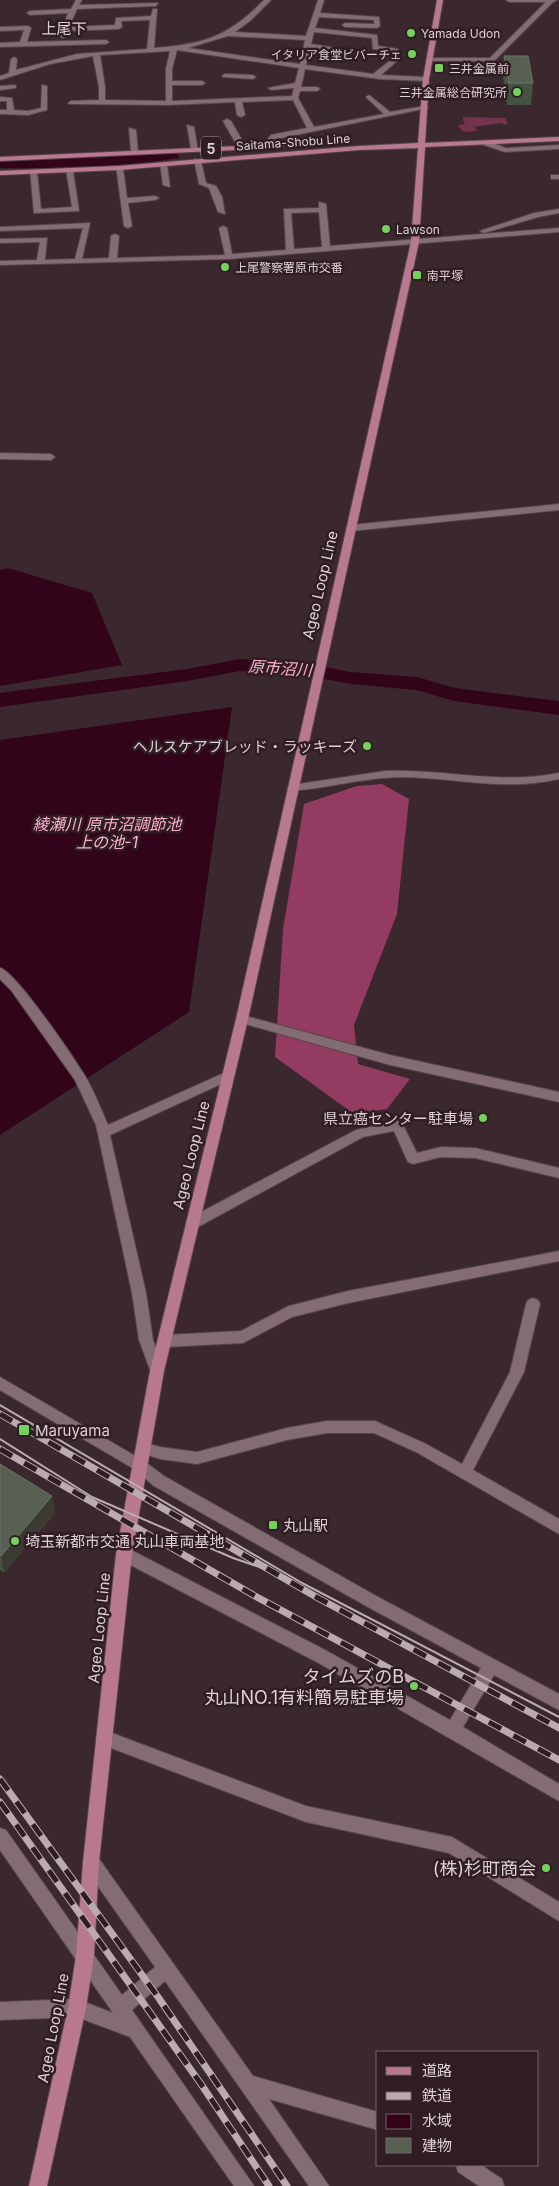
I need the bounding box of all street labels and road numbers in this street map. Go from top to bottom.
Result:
street label: Saitama-Shobu Line [235,131,351,153]
road number: 5 [201,136,221,160]
street label: Ageo Loop Line [298,529,342,641]
street label: Ageo Loop Line [168,1099,214,1211]
street label: Ageo Loop Line [84,1572,114,1684]
street label: Ageo Loop Line [33,1972,73,2084]

